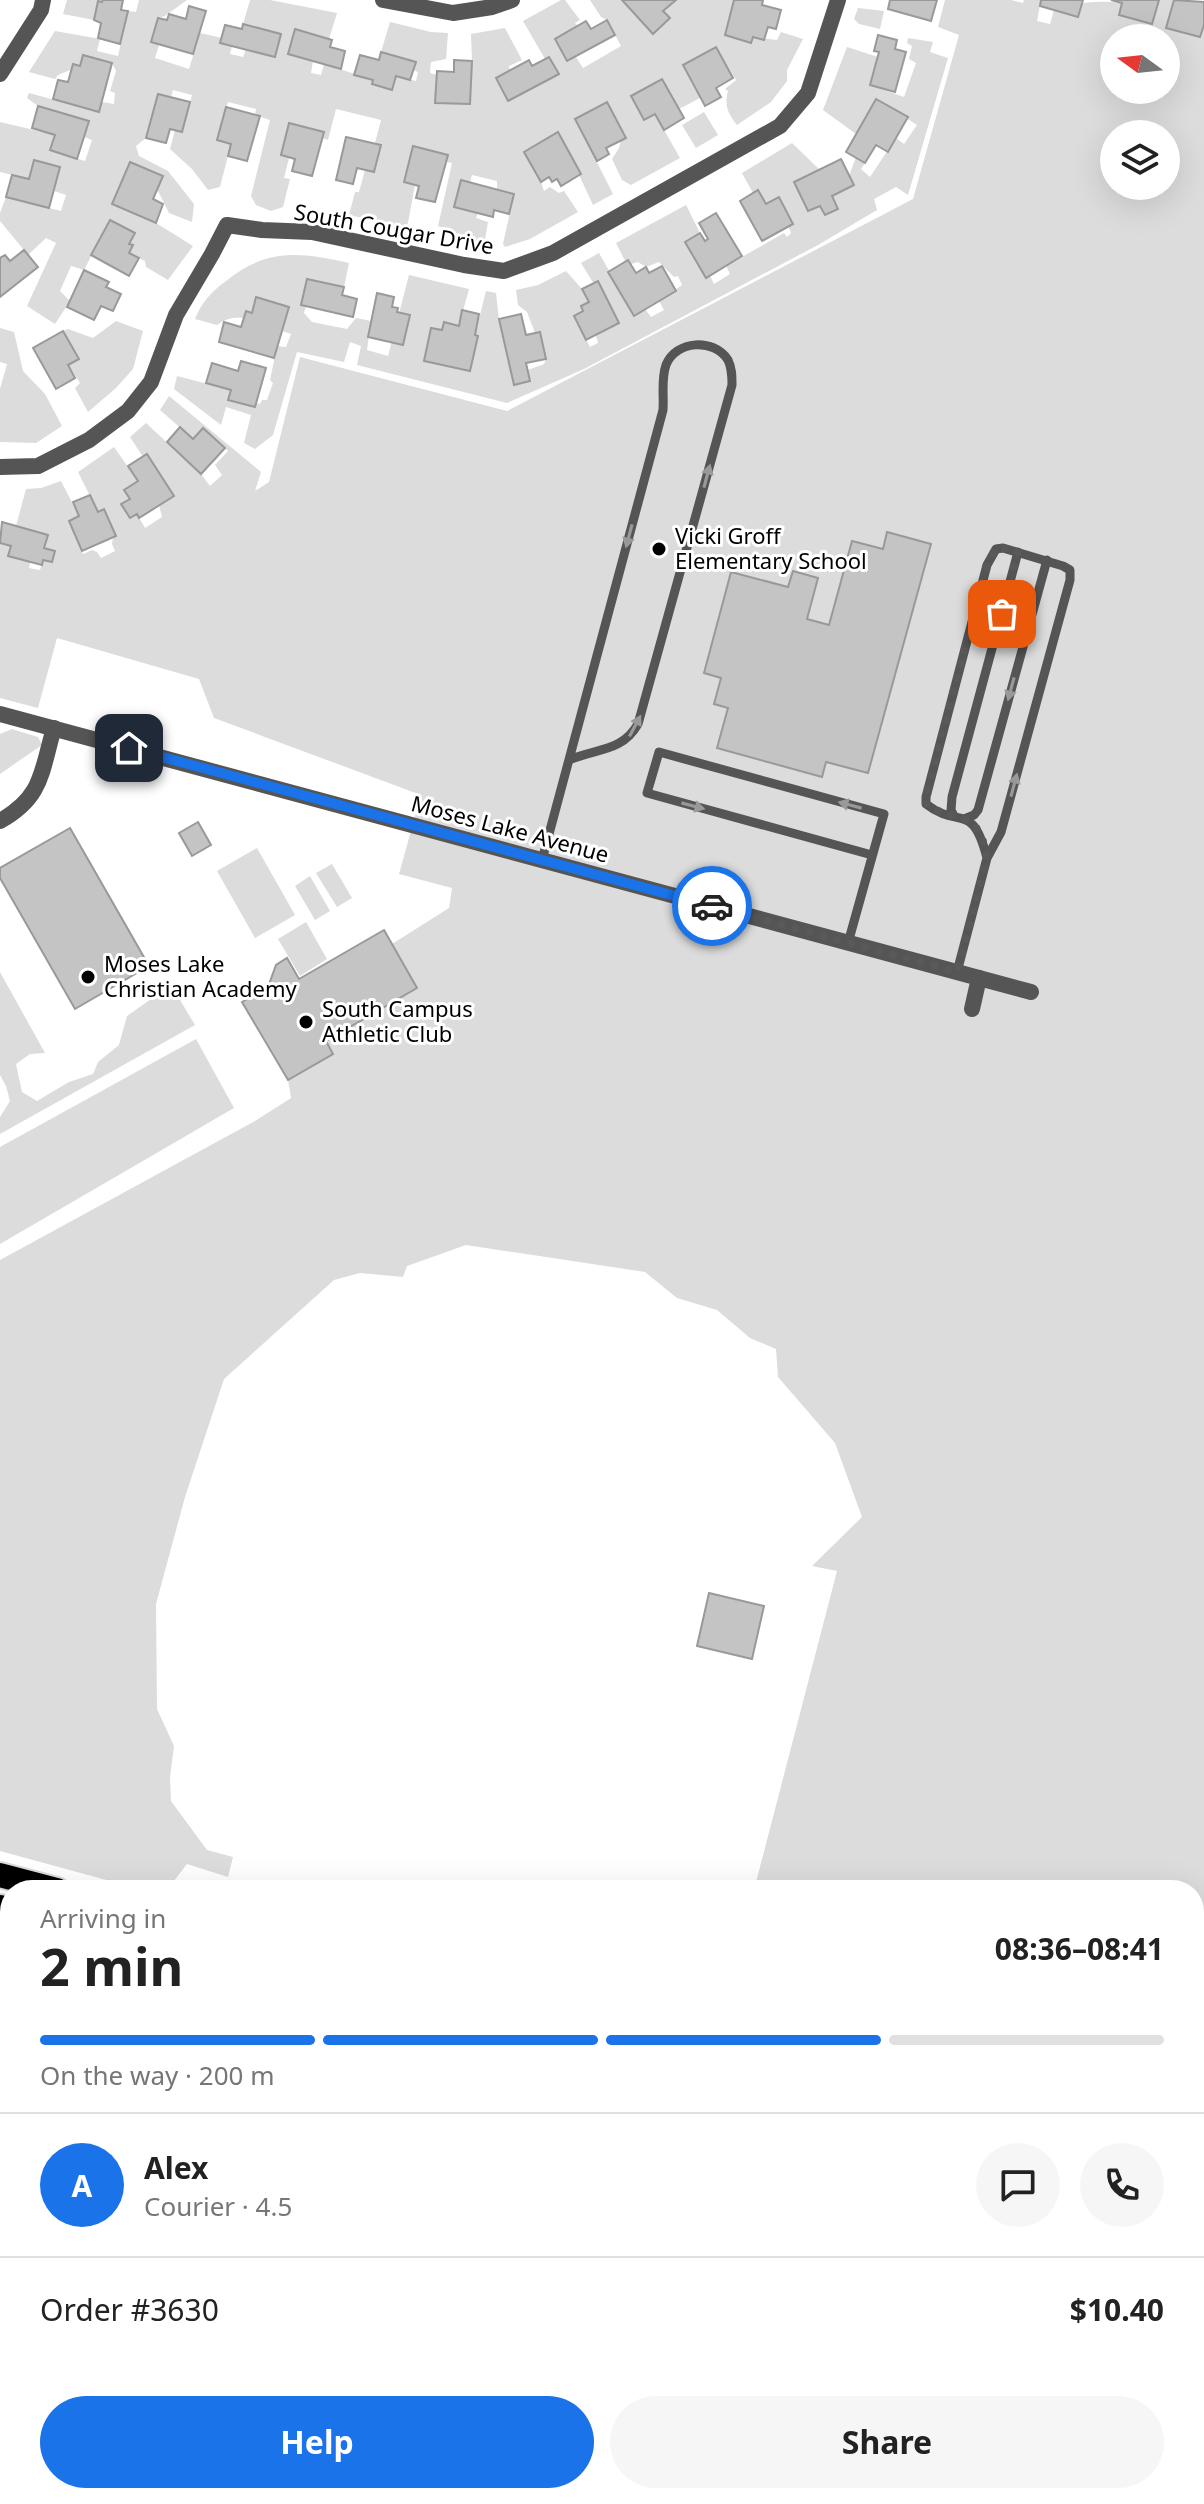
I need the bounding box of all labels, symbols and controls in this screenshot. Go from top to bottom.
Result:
north arrow [1100,24,1180,104]
map controls [1100,24,1180,200]
button: layers [1100,120,1180,200]
street label: South Cougar Drive [292,196,496,260]
one-way arrow [701,464,714,488]
place label: Vicki Groff Elementary School [675,520,867,575]
one-way arrow [623,524,635,549]
marker: Vicki Groff Elementary School [650,540,668,558]
pin [968,580,1036,648]
icon: bag [980,592,1024,636]
one-way arrow [1005,677,1017,702]
pin [95,714,163,782]
one-way arrow [629,714,642,737]
icon: home [107,726,151,770]
one-way arrow [1008,772,1020,797]
street label: Moses Lake Avenue [408,787,612,869]
one-way arrow [837,798,862,810]
one-way arrow [681,800,706,812]
courier [672,866,752,946]
icon: car [690,884,734,928]
place label: Moses Lake Christian Academy [104,948,298,1003]
marker: Moses Lake Christian Academy [79,968,97,986]
place label: South Campus Athletic Club [322,993,473,1048]
marker: South Campus Athletic Club [297,1013,315,1031]
text: Arriving in [40,1900,166,1936]
text: 08:36–08:41 [995,1928,1164,1969]
text: 2 min [40,1930,183,2001]
text: On the way · 200 m [40,2057,274,2093]
button: chat [976,2143,1060,2227]
button: phone [1080,2143,1164,2227]
text: Alex [144,2147,208,2188]
text: A [72,2165,92,2206]
text: Courier · 4.5 [144,2188,292,2224]
text: Order #3630 [40,2289,219,2330]
text: $10.40 [1070,2289,1164,2330]
button: Help [40,2396,594,2488]
button: Share [610,2396,1164,2488]

